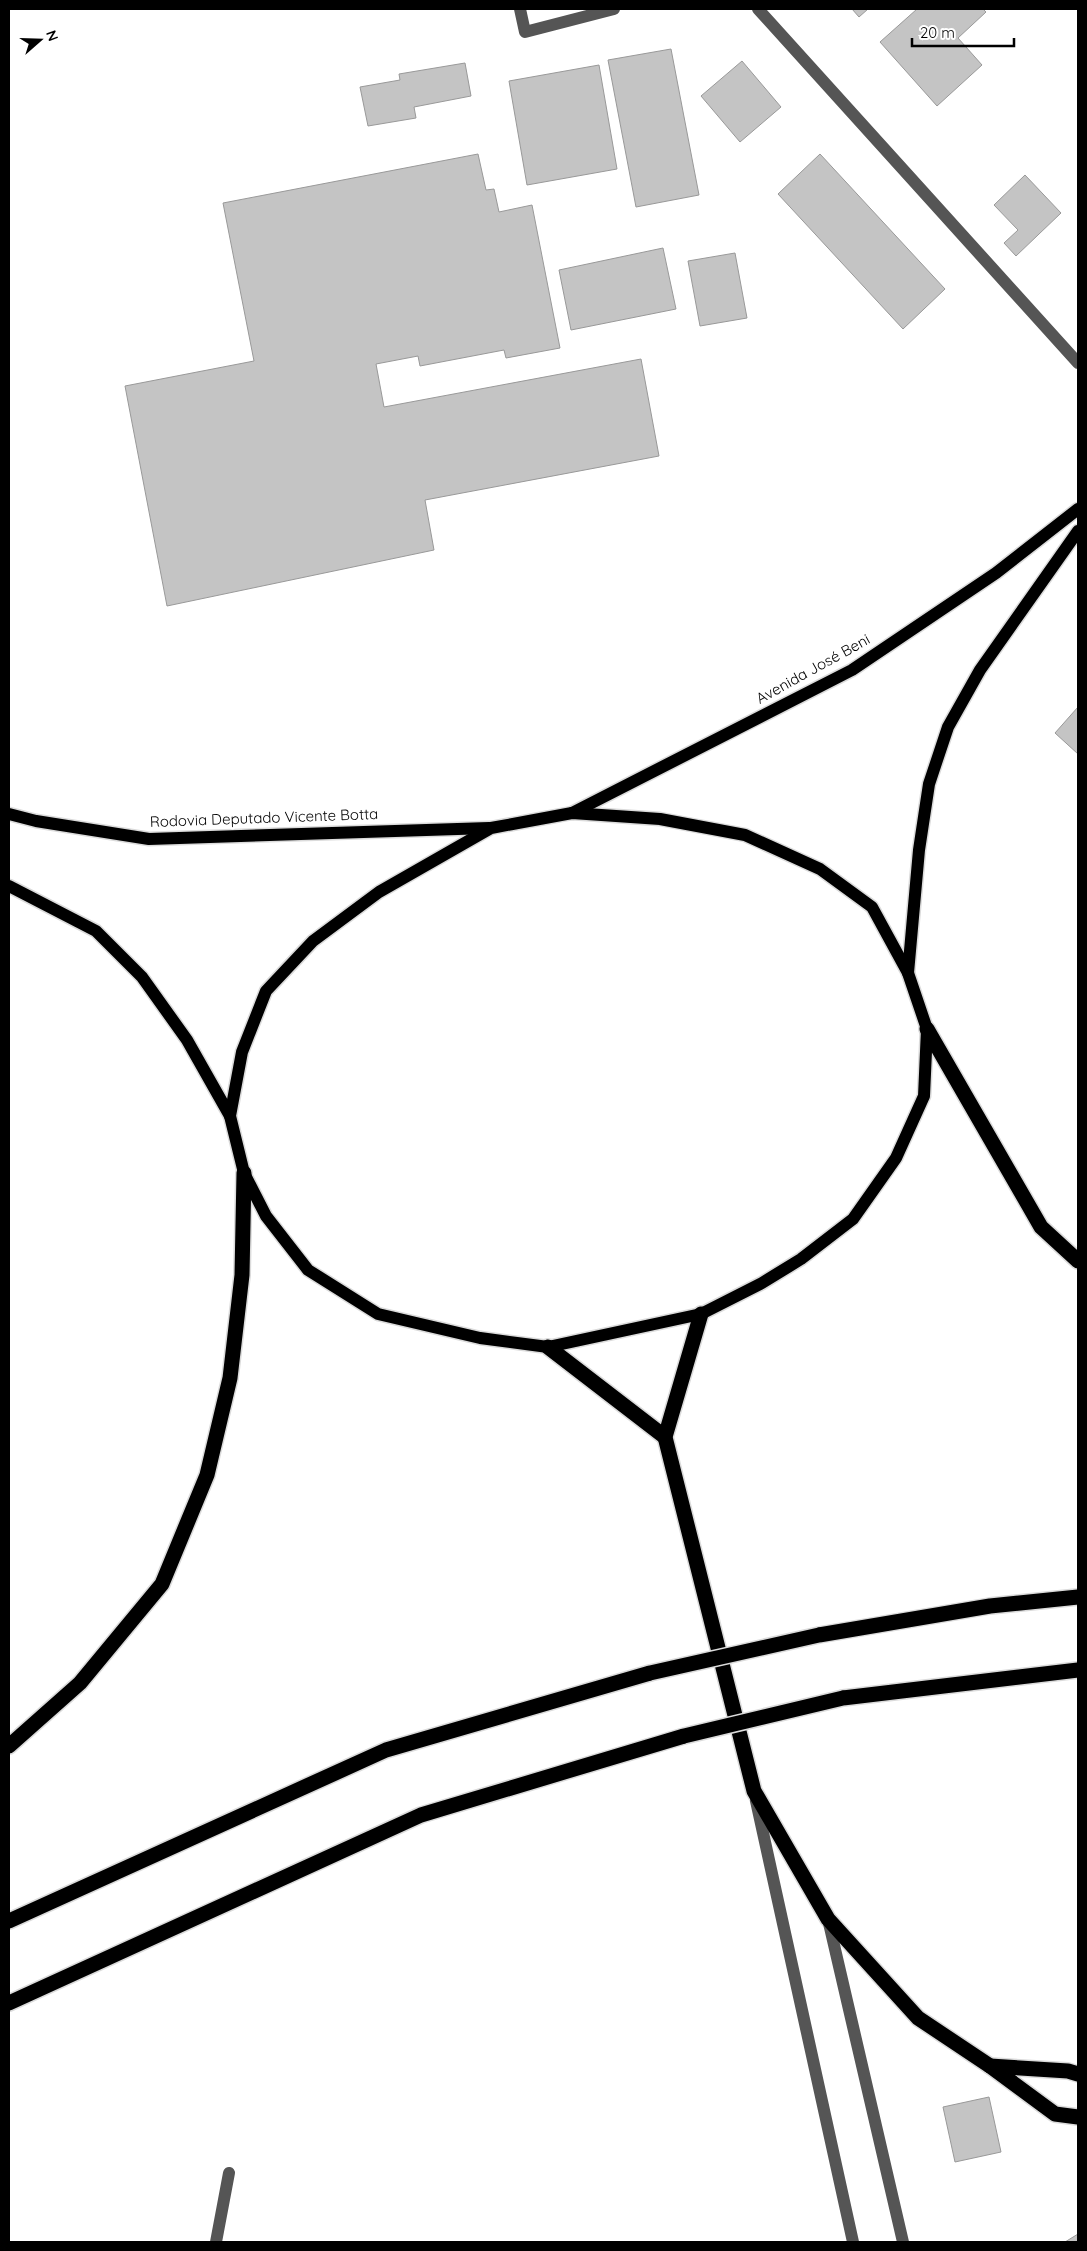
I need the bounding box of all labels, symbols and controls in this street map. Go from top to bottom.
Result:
north arrow [15,15,65,65]
scale bar [912,15,1014,47]
text: 20 m [920,23,955,42]
text: N [42,28,62,43]
street label: Avenida José Beni [753,629,873,708]
street label: Rodovia Deputado Vicente Botta [149,804,379,831]

